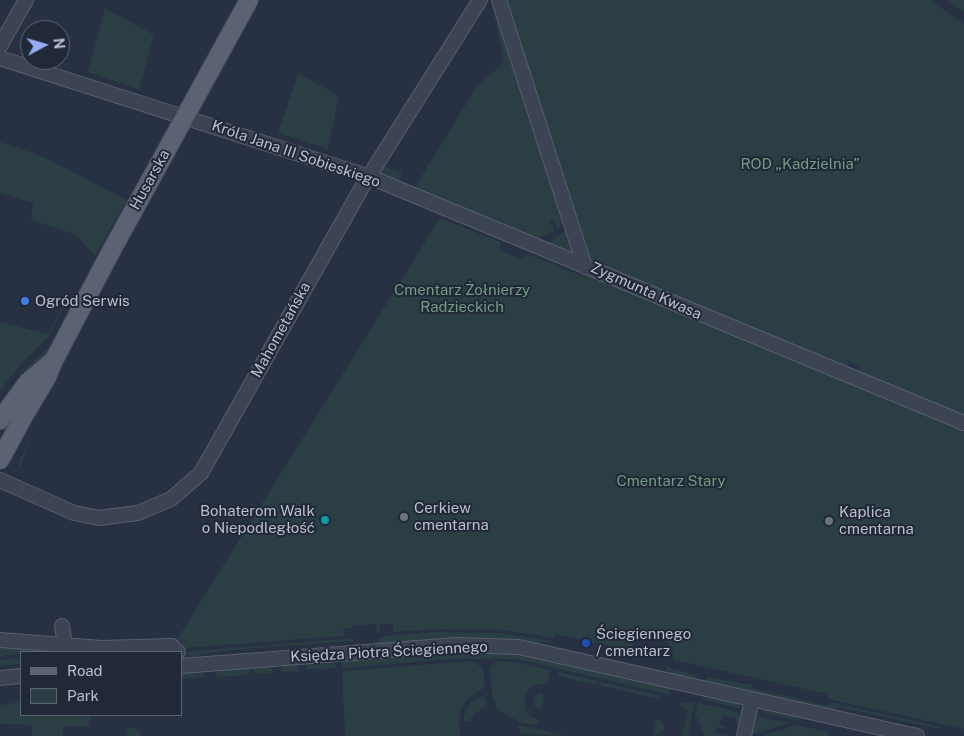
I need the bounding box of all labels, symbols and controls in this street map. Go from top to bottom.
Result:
north arrow [20,20,70,70]
text: N [50,37,67,50]
street label: Króla Jana III Sobieskiego [209,117,383,191]
street label: Husarska [126,147,174,213]
park label: ROD „Kadzielnia” [740,155,860,173]
street label: Zygmunta Kwasa [588,258,704,324]
street label: Mahometańska [247,279,315,381]
park label: Cmentarz Żołnierzy Radzieckich [394,281,530,316]
place label: Ogród Serwis [35,292,130,310]
marker: Ogród Serwis [19,295,31,307]
park label: Cmentarz Stary [617,472,725,490]
place label: Cerkiew cmentarna [414,499,489,534]
place label: Bohaterom Walk o Niepodległość [200,502,315,537]
place label: Kaplica cmentarna [839,503,914,538]
marker: Cerkiew cmentarna [398,511,410,523]
marker: Bohaterom Walk o Niepodległość [319,514,331,526]
marker: Kaplica cmentarna [823,515,835,527]
place label: Ściegiennego / cmentarz [596,625,691,660]
marker: Ściegiennego / cmentarz [580,637,592,649]
street label: Księdza Piotra Ściegiennego [290,638,488,666]
legend [20,651,182,716]
text: Road [67,662,103,679]
text: Park [67,687,99,704]

